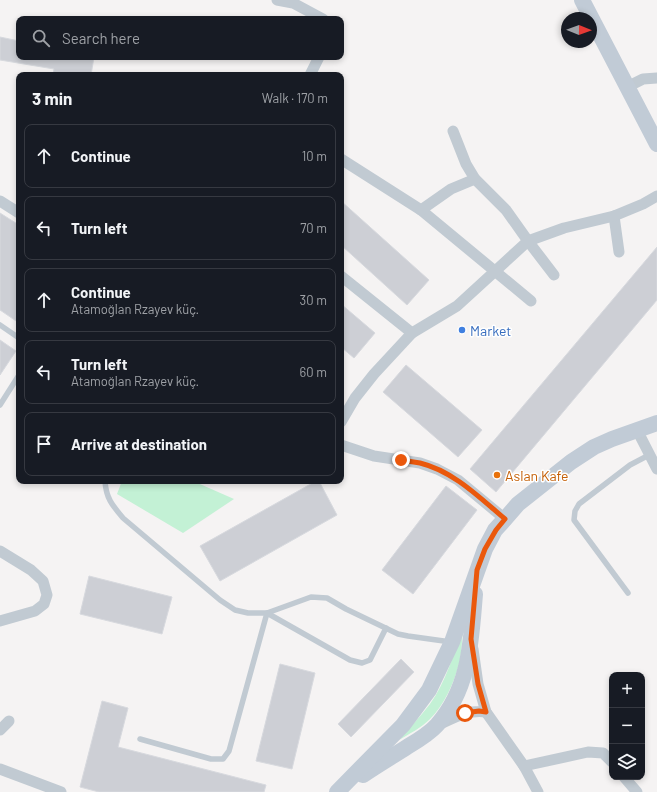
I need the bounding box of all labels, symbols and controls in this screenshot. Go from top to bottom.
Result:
north arrow [561,12,597,48]
search box [16,16,344,60]
icon: search [30,27,52,49]
text: Search here [62,29,140,47]
text: 3 min [32,88,72,108]
text: Walk · 170 m [262,90,328,106]
icon: ahead [33,145,55,167]
text: Continue [71,147,131,165]
text: 10 m [302,148,327,164]
icon: left [33,217,55,239]
text: Turn left [71,219,127,237]
text: 70 m [300,220,327,236]
text: Continue [71,283,131,301]
icon: ahead [33,289,55,311]
text: 30 m [300,292,327,308]
text: Atamoğlan Rzayev küç. [71,301,199,317]
place label: Market [470,322,511,339]
marker: Market [457,325,467,335]
text: Turn left [71,355,127,373]
icon: left [33,361,55,383]
text: 60 m [300,364,327,380]
text: Atamoğlan Rzayev küç. [71,373,199,389]
icon: arrive [33,433,55,455]
text: Arrive at destination [71,435,207,453]
route end [392,451,410,469]
place label: Aslan Kafe [505,467,568,484]
marker: Aslan Kafe [492,470,502,480]
map controls [609,672,645,780]
button: + [609,672,645,708]
route start [456,704,474,722]
button: − [609,708,645,744]
button: layers [609,744,645,780]

